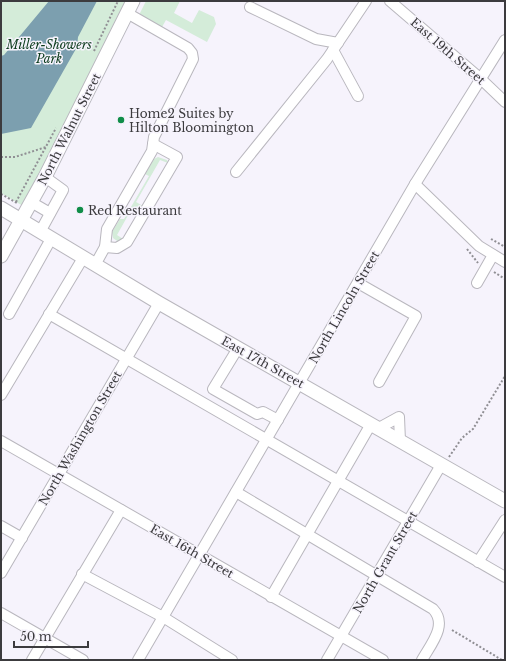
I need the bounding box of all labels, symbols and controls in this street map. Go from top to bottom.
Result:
street label: East 19th Street [408,14,489,88]
park label: Miller-Showers Park [5,37,92,66]
street label: North Walnut Street [34,70,104,188]
place label: Home2 Suites by Hilton Bloomington [129,106,254,135]
marker: Home2 Suites by Hilton Bloomington [116,115,126,125]
place label: Red Restaurant [88,203,182,218]
marker: Red Restaurant [75,205,85,215]
street label: North Lincoln Street [306,248,383,366]
street label: East 17th Street [219,333,307,391]
street label: North Washington Street [35,368,125,508]
street label: North Grant Street [350,508,421,616]
street label: East 16th Street [147,521,237,581]
scale bar [14,623,88,649]
text: 50 m [20,629,52,644]

